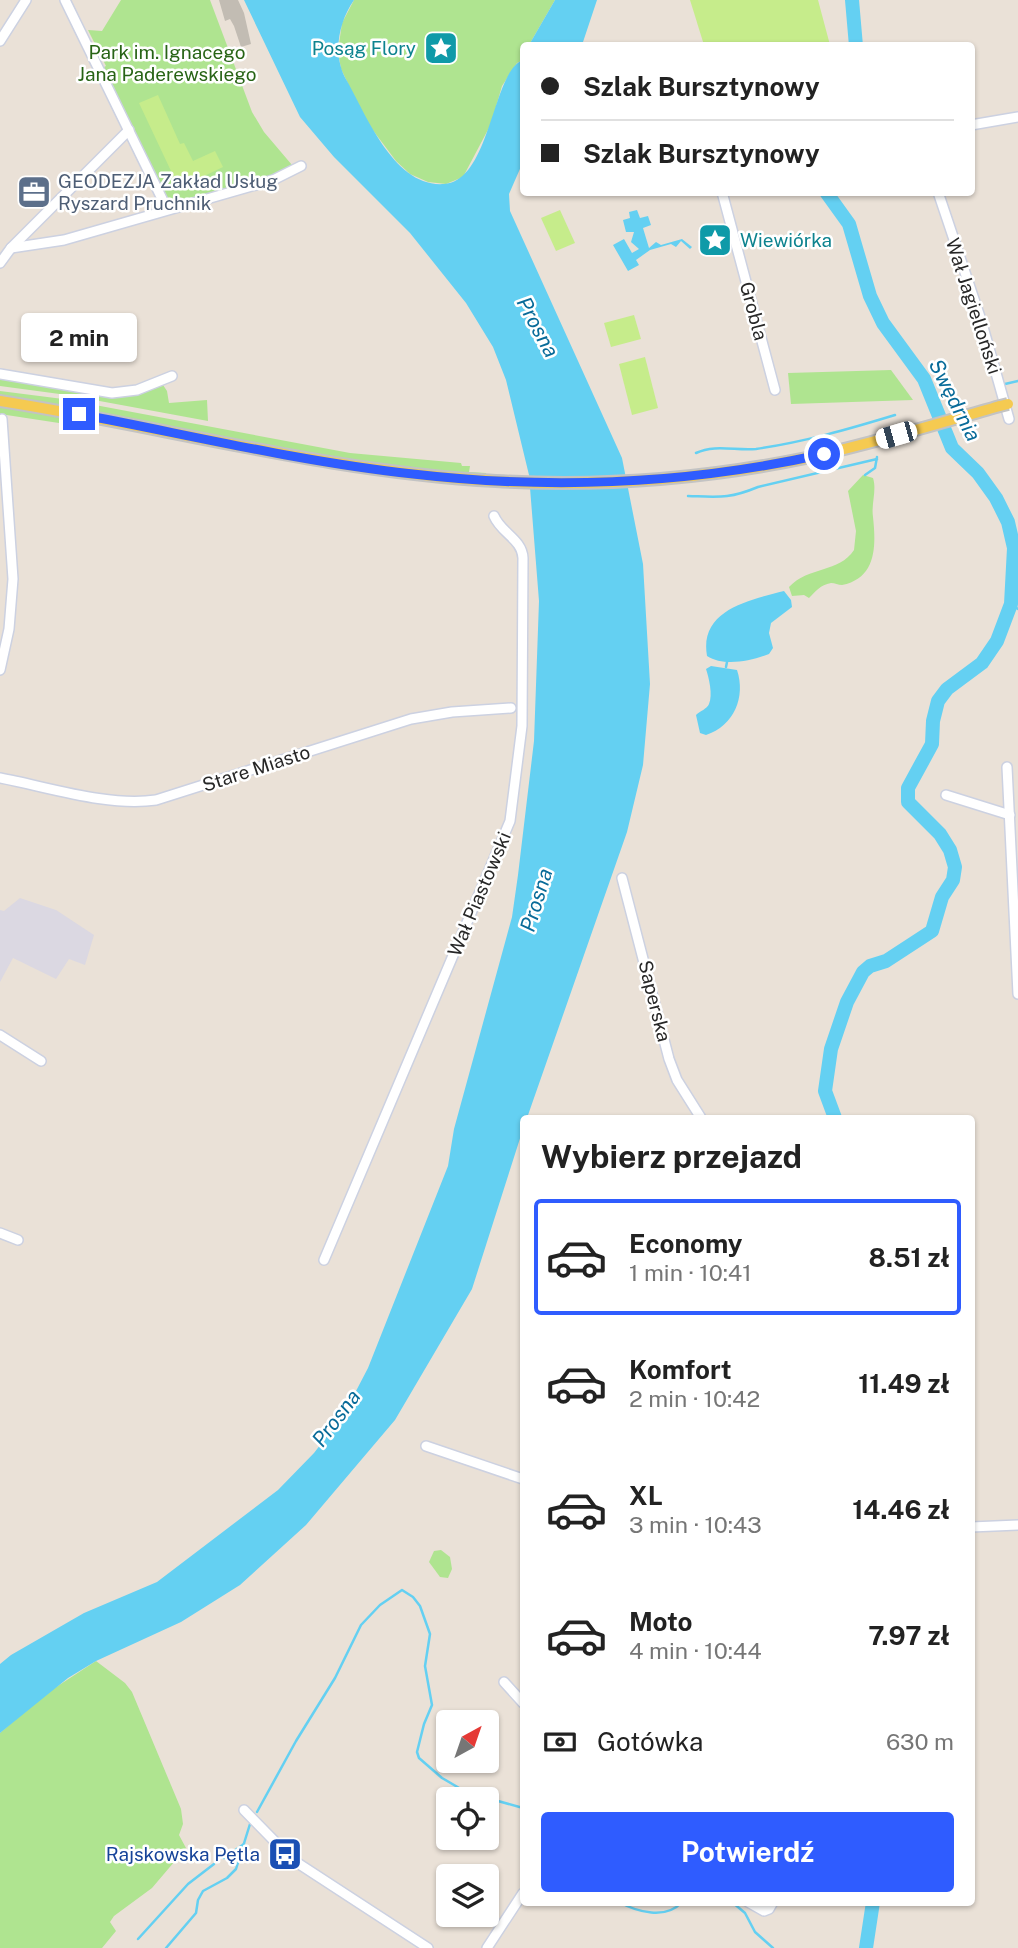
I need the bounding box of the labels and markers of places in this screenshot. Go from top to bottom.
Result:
place icon: Posąg Flory [422,29,460,67]
place label: Posąg Flory [312,37,416,59]
place label: GEODEZJA Zakład Usług Ryszard Pruchnik [58,170,278,214]
office icon: GEODEZJA Zakład Usług Ryszard Pruchnik [15,173,53,211]
place icon: Wiewiórka [696,221,734,259]
place label: Wiewiórka [740,229,832,251]
bus stop icon: Rajskowska Pętla [266,1835,304,1873]
place label: Rajskowska Pętla [106,1843,260,1865]

